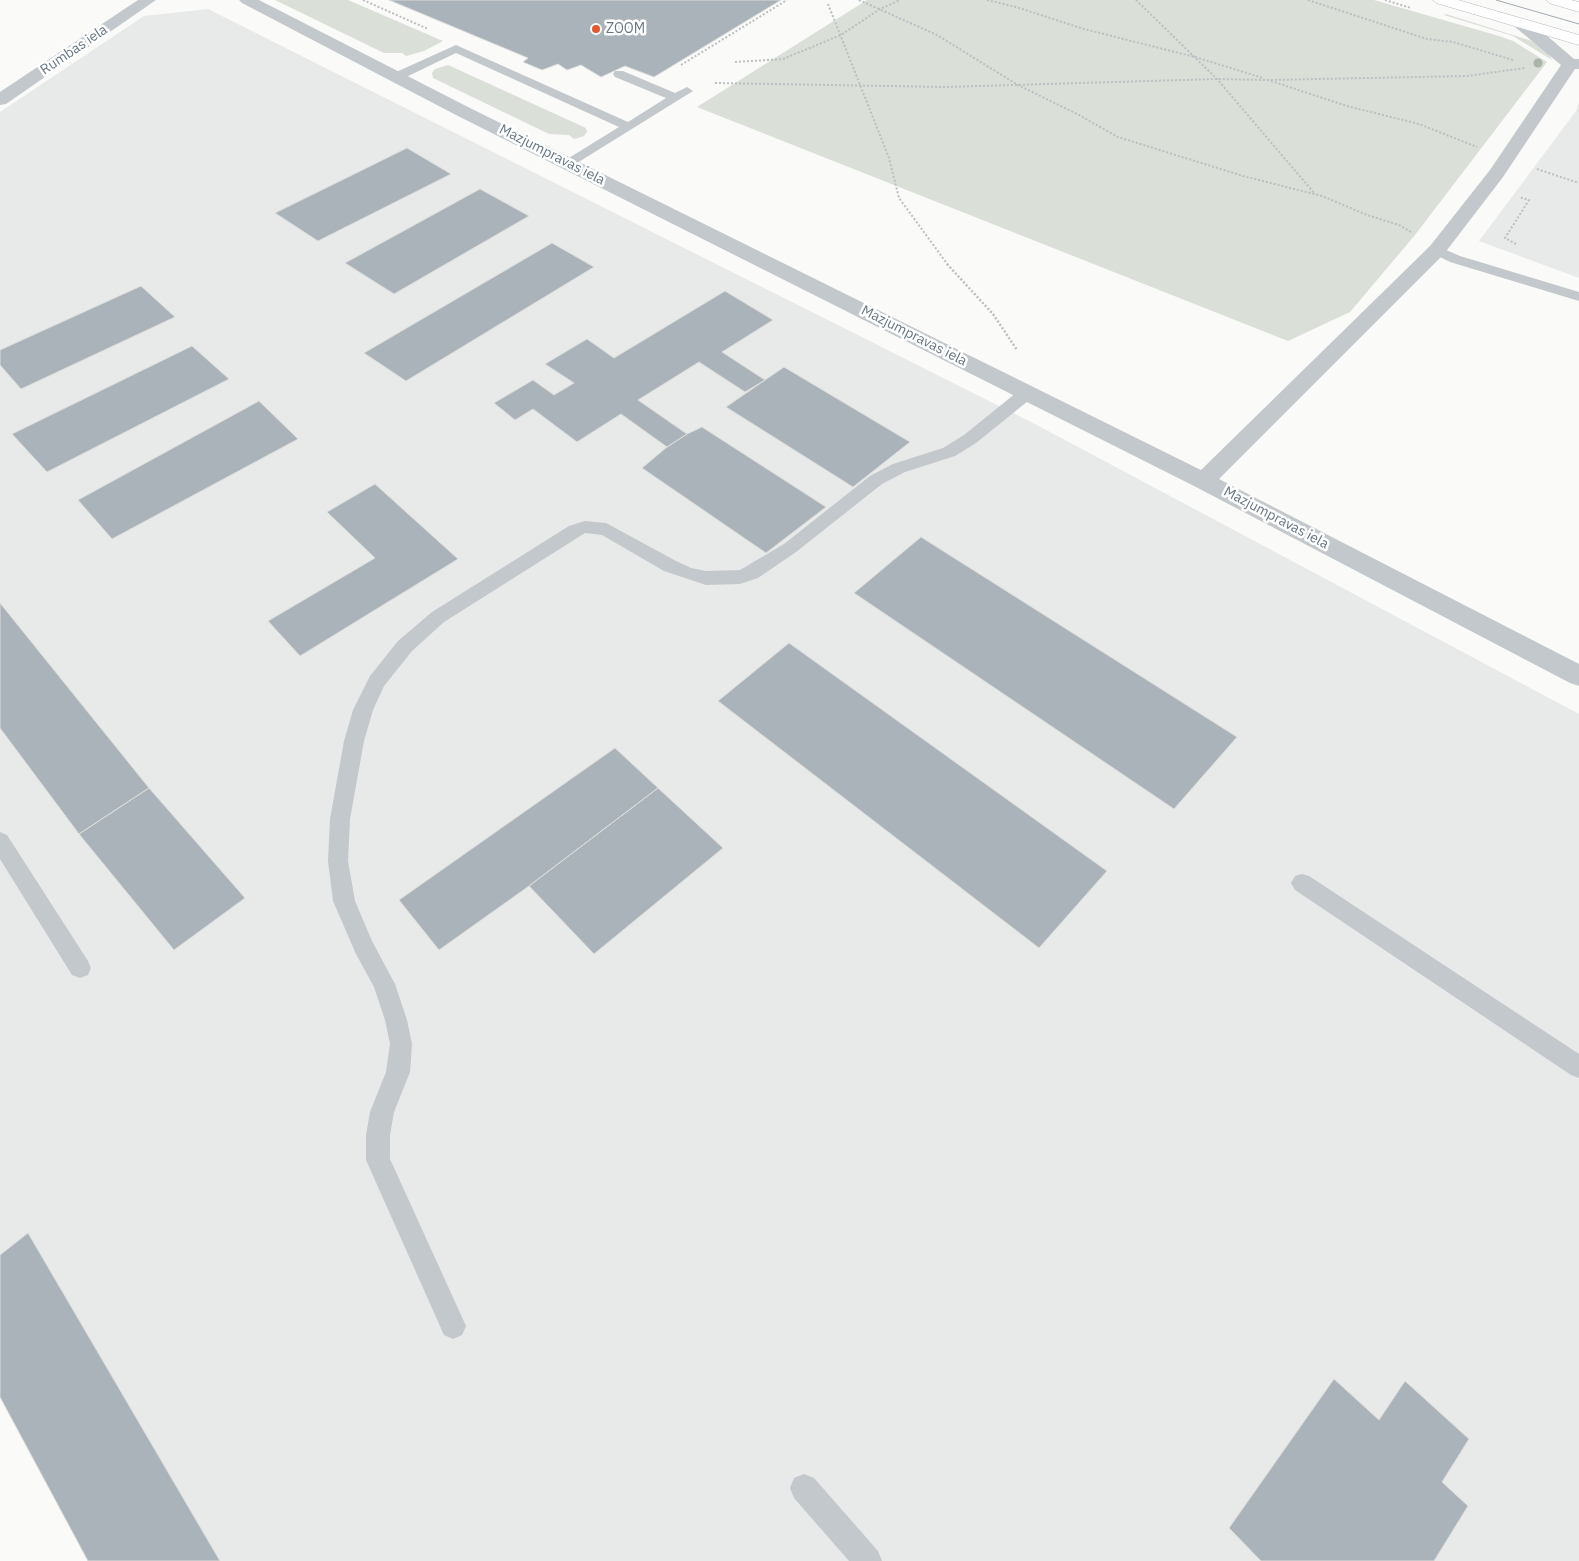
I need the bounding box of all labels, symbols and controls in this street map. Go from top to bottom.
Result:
street label: Rumbas iela [37,21,111,79]
place label: ZOOM [606,21,645,37]
marker: ZOOM [590,23,602,35]
street label: Mazjumpravas iela [496,121,608,189]
street label: Mazjumpravas iela [858,302,970,370]
street label: Mazjumpravas iela [1221,483,1331,553]

